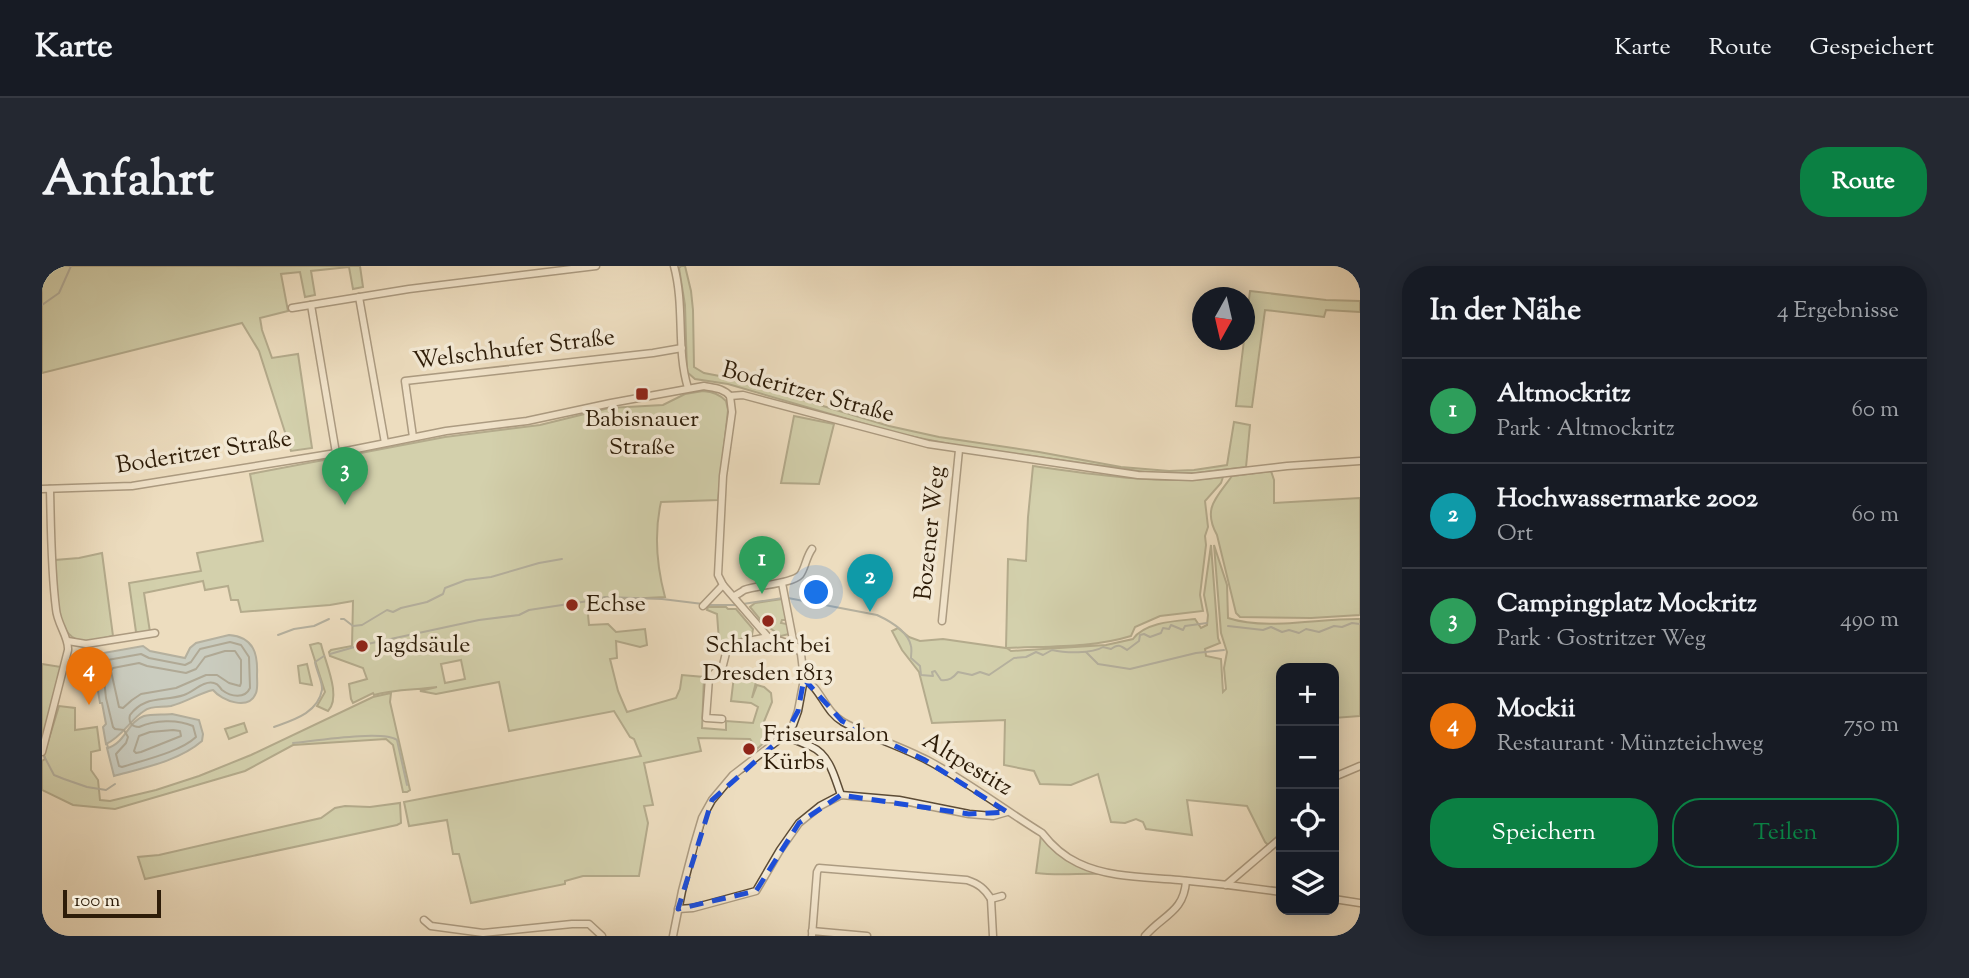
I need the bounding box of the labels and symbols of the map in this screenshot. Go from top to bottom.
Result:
north arrow [1192,287,1255,350]
street label: Welschhufer Straße [411,321,617,379]
street label: Boderitzer Straße [718,354,898,432]
marker: Babisnauer Straße [634,386,650,402]
place label: Babisnauer Straße [585,403,699,465]
street label: Boderitzer Straße [114,422,294,484]
pin: 3 [322,447,368,505]
street label: Bozener Weg [907,464,955,602]
pin: 1 [739,536,785,594]
pin: 2 [847,554,893,612]
your location [799,575,833,609]
place label: Echse [586,588,646,622]
marker: Echse [564,597,580,613]
marker: Schlacht bei Dresden 1813 [760,613,776,629]
place label: Jagdsäule [374,629,470,663]
place label: Schlacht bei Dresden 1813 [703,629,833,691]
marker: Jagdsäule [354,638,370,654]
pin: 4 [66,647,112,705]
place label: Friseursalon Kürbs [763,718,889,780]
street label: Altpestitz [915,725,1019,805]
marker: Friseursalon Kürbs [741,741,757,757]
scale bar [63,887,161,919]

